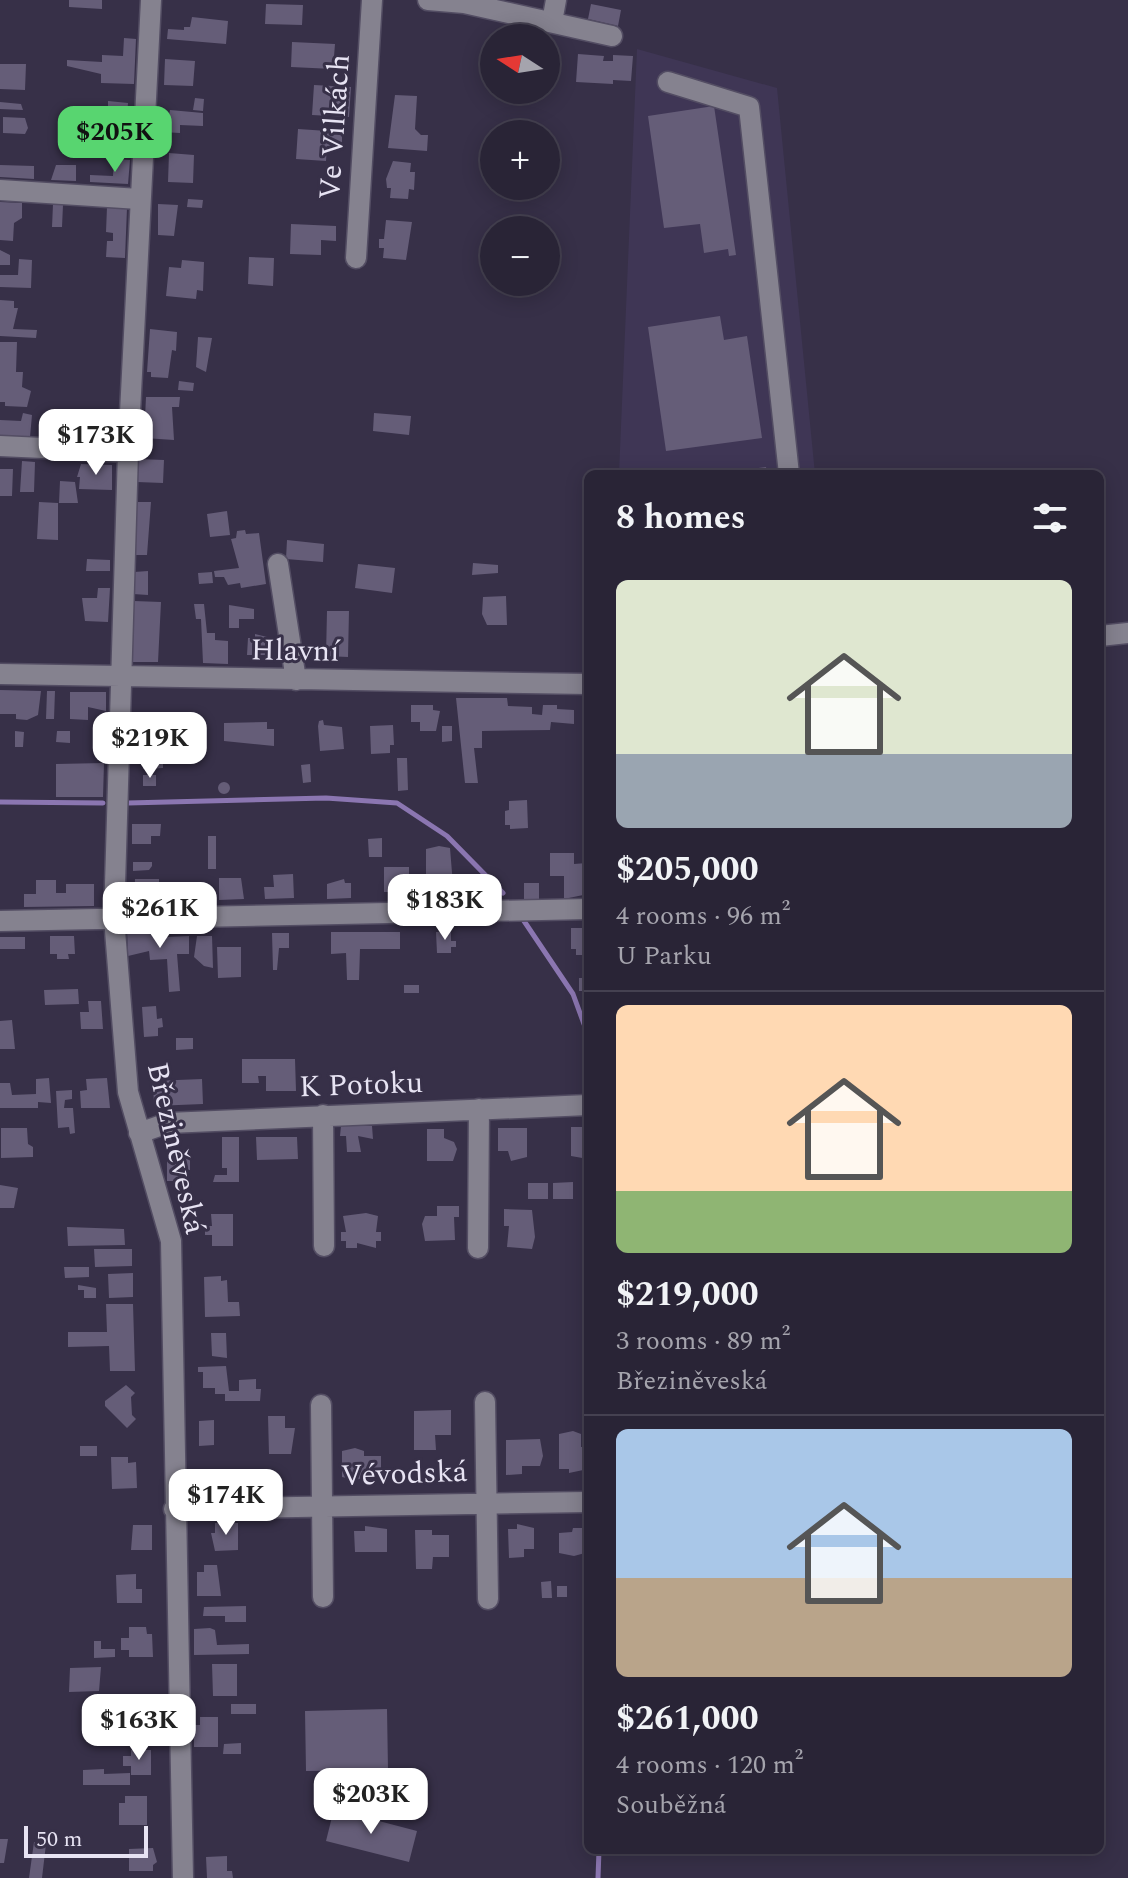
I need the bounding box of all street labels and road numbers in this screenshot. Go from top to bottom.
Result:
street label: Ve Vilkách [307,53,363,201]
street label: Hlavní [250,627,341,675]
street label: Březiněveská [134,1058,218,1239]
street label: K Potoku [298,1060,424,1110]
street label: Vévodská [340,1449,468,1499]

